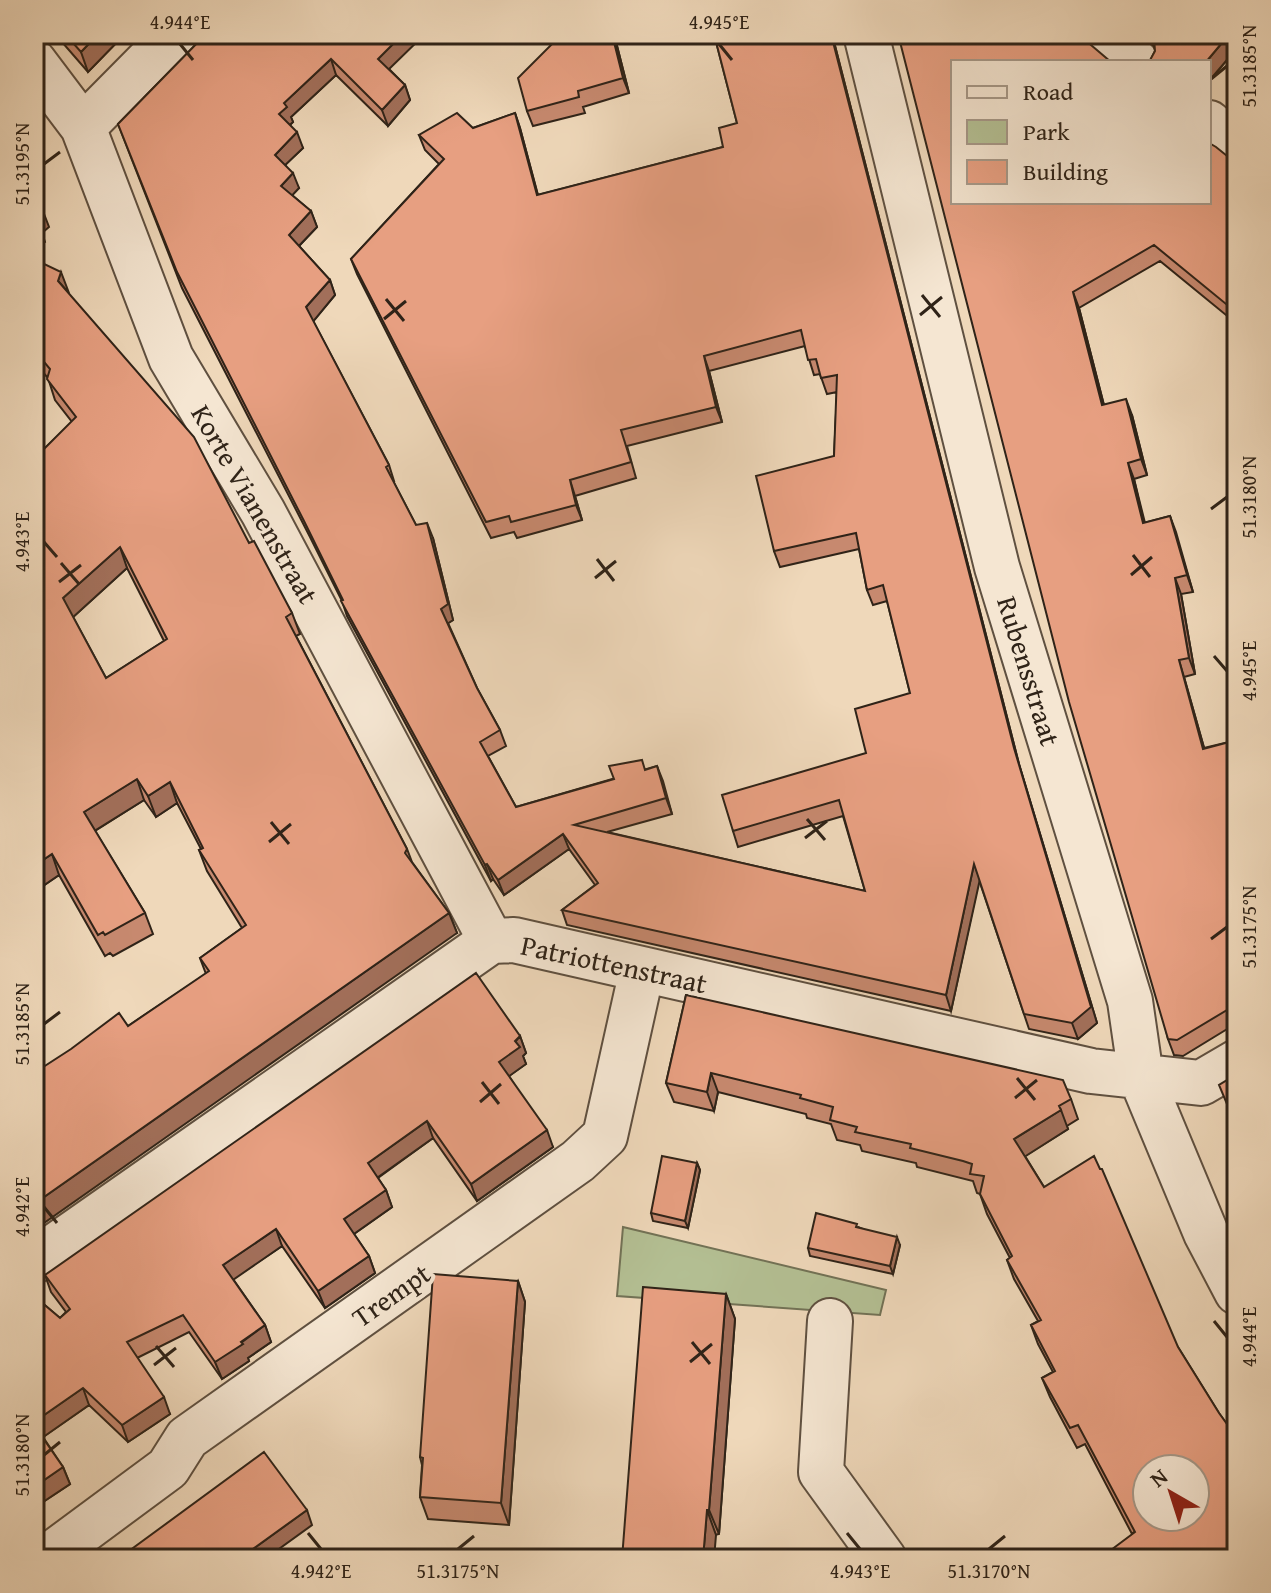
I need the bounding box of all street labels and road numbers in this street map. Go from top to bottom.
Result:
street label: Korte Vianenstraat [182,396,329,611]
street label: Rubensstraat [987,591,1072,751]
street label: Patriottenstraat [517,924,711,1003]
street label: Trempt [343,1253,439,1337]

